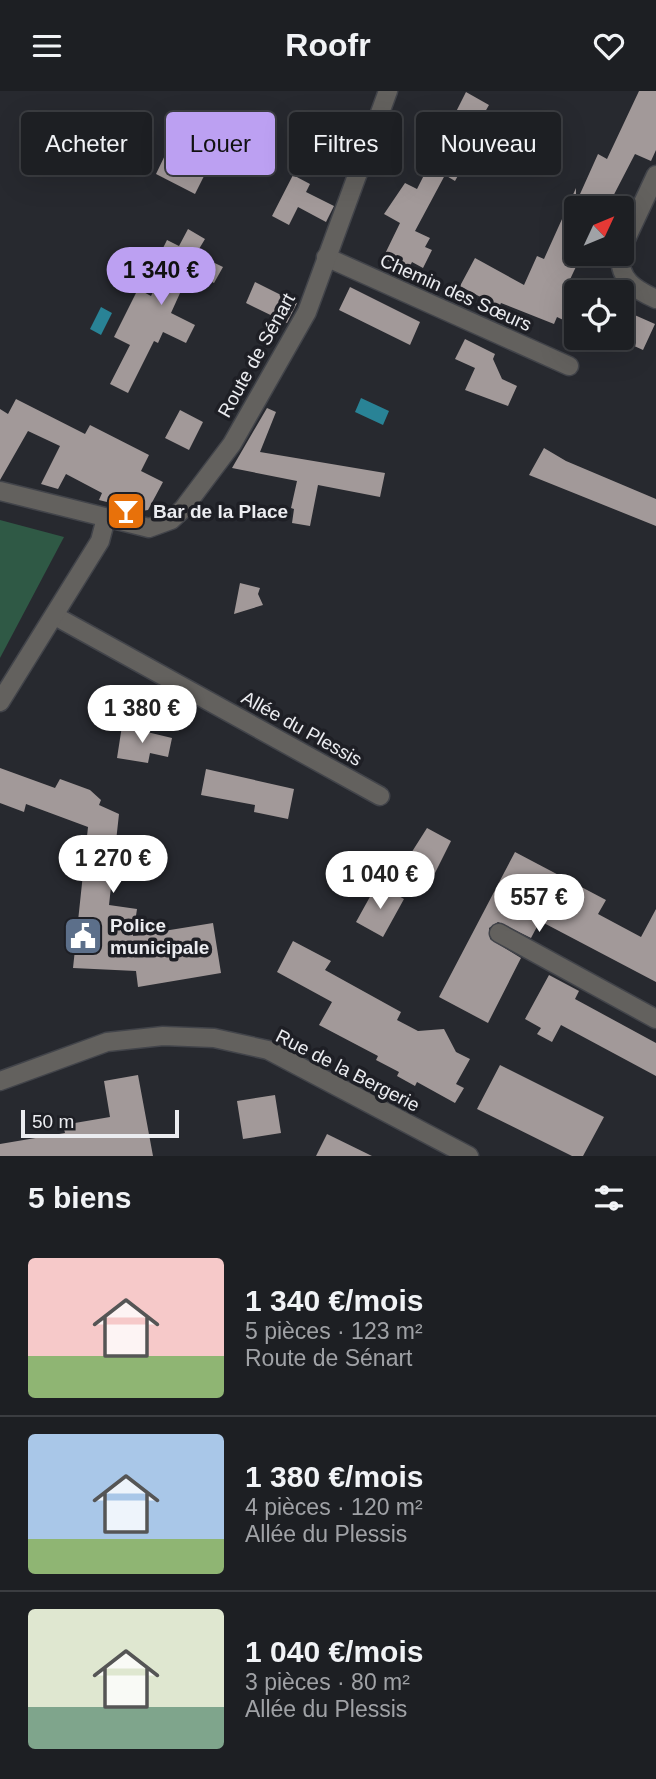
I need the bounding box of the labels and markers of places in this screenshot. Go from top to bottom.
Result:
pin: 1 340 € [96,247,226,307]
bar icon: Bar de la Place [105,490,147,532]
place label: Bar de la Place [153,501,288,522]
pin: 1 380 € [77,685,207,745]
pin: 1 270 € [48,835,178,895]
pin: 1 040 € [315,851,445,911]
pin: 557 € [490,875,588,934]
public building icon: Police municipale [62,915,104,957]
place label: Police municipale [110,915,209,958]

